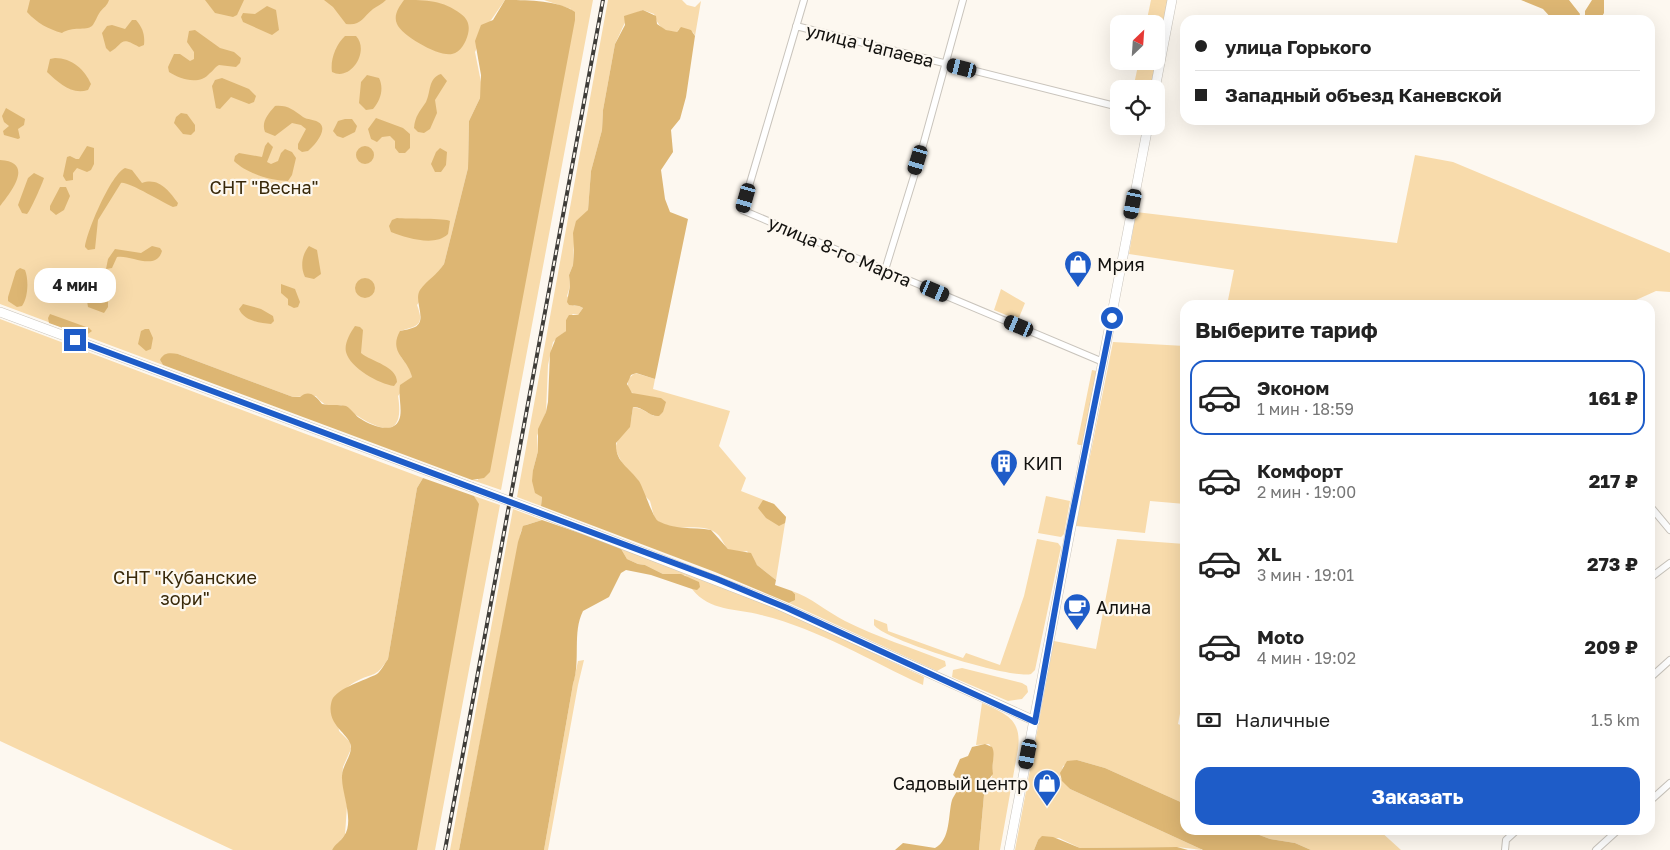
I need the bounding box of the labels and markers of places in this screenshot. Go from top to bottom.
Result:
shop icon: Мрия [1063,249,1093,288]
place label: Мрия [1097,253,1145,275]
building icon: КИП [989,448,1019,487]
place label: КИП [1023,452,1063,474]
cafe icon: Алина [1062,592,1092,631]
place label: Алина [1096,596,1151,618]
shop icon: Садовый центр [1032,768,1062,807]
place label: Садовый центр [893,772,1028,794]

